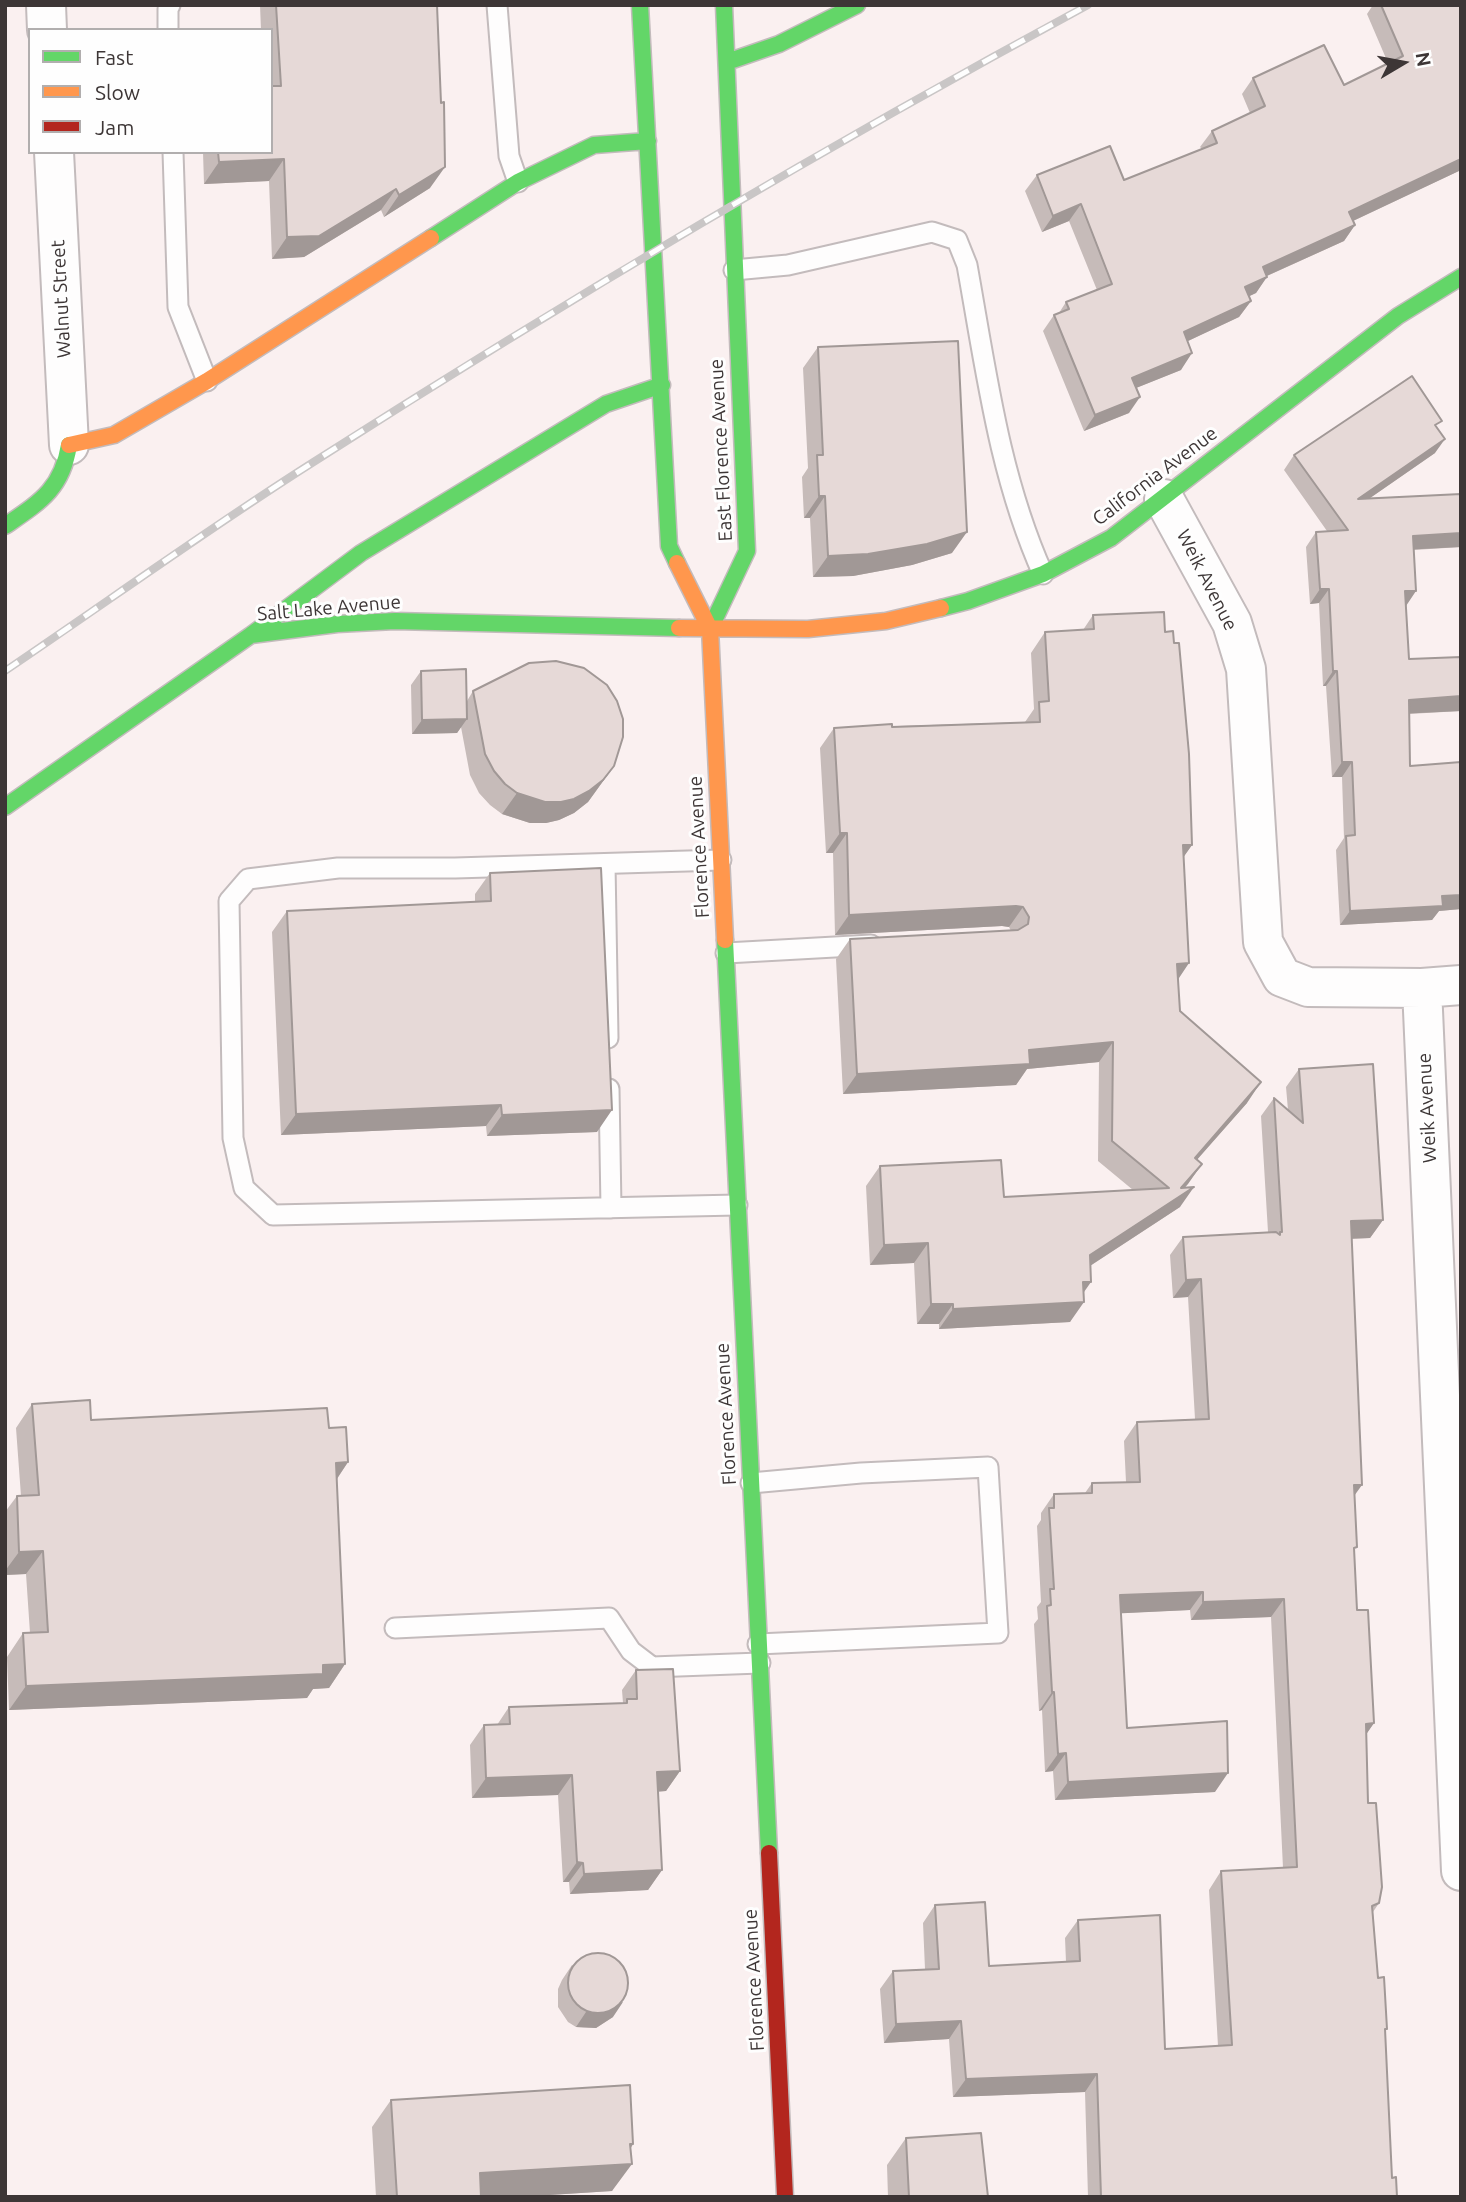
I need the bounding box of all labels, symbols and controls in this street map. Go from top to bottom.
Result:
legend [28,28,273,154]
north arrow [1368,28,1438,98]
text: Fast [95,45,133,69]
text: N [1412,50,1436,68]
text: Slow [95,80,140,104]
text: Jam [95,115,134,139]
street label: Walnut Street [47,239,75,359]
street label: East Florence Avenue [705,358,737,542]
street label: California Avenue [1088,422,1222,530]
street label: Weik Avenue [1172,526,1242,634]
street label: Salt Lake Avenue [256,590,402,626]
street label: Florence Avenue [684,775,714,919]
street label: Weik Avenue [1413,1052,1441,1164]
street label: Florence Avenue [711,1342,741,1486]
street label: Florence Avenue [739,1908,769,2052]

